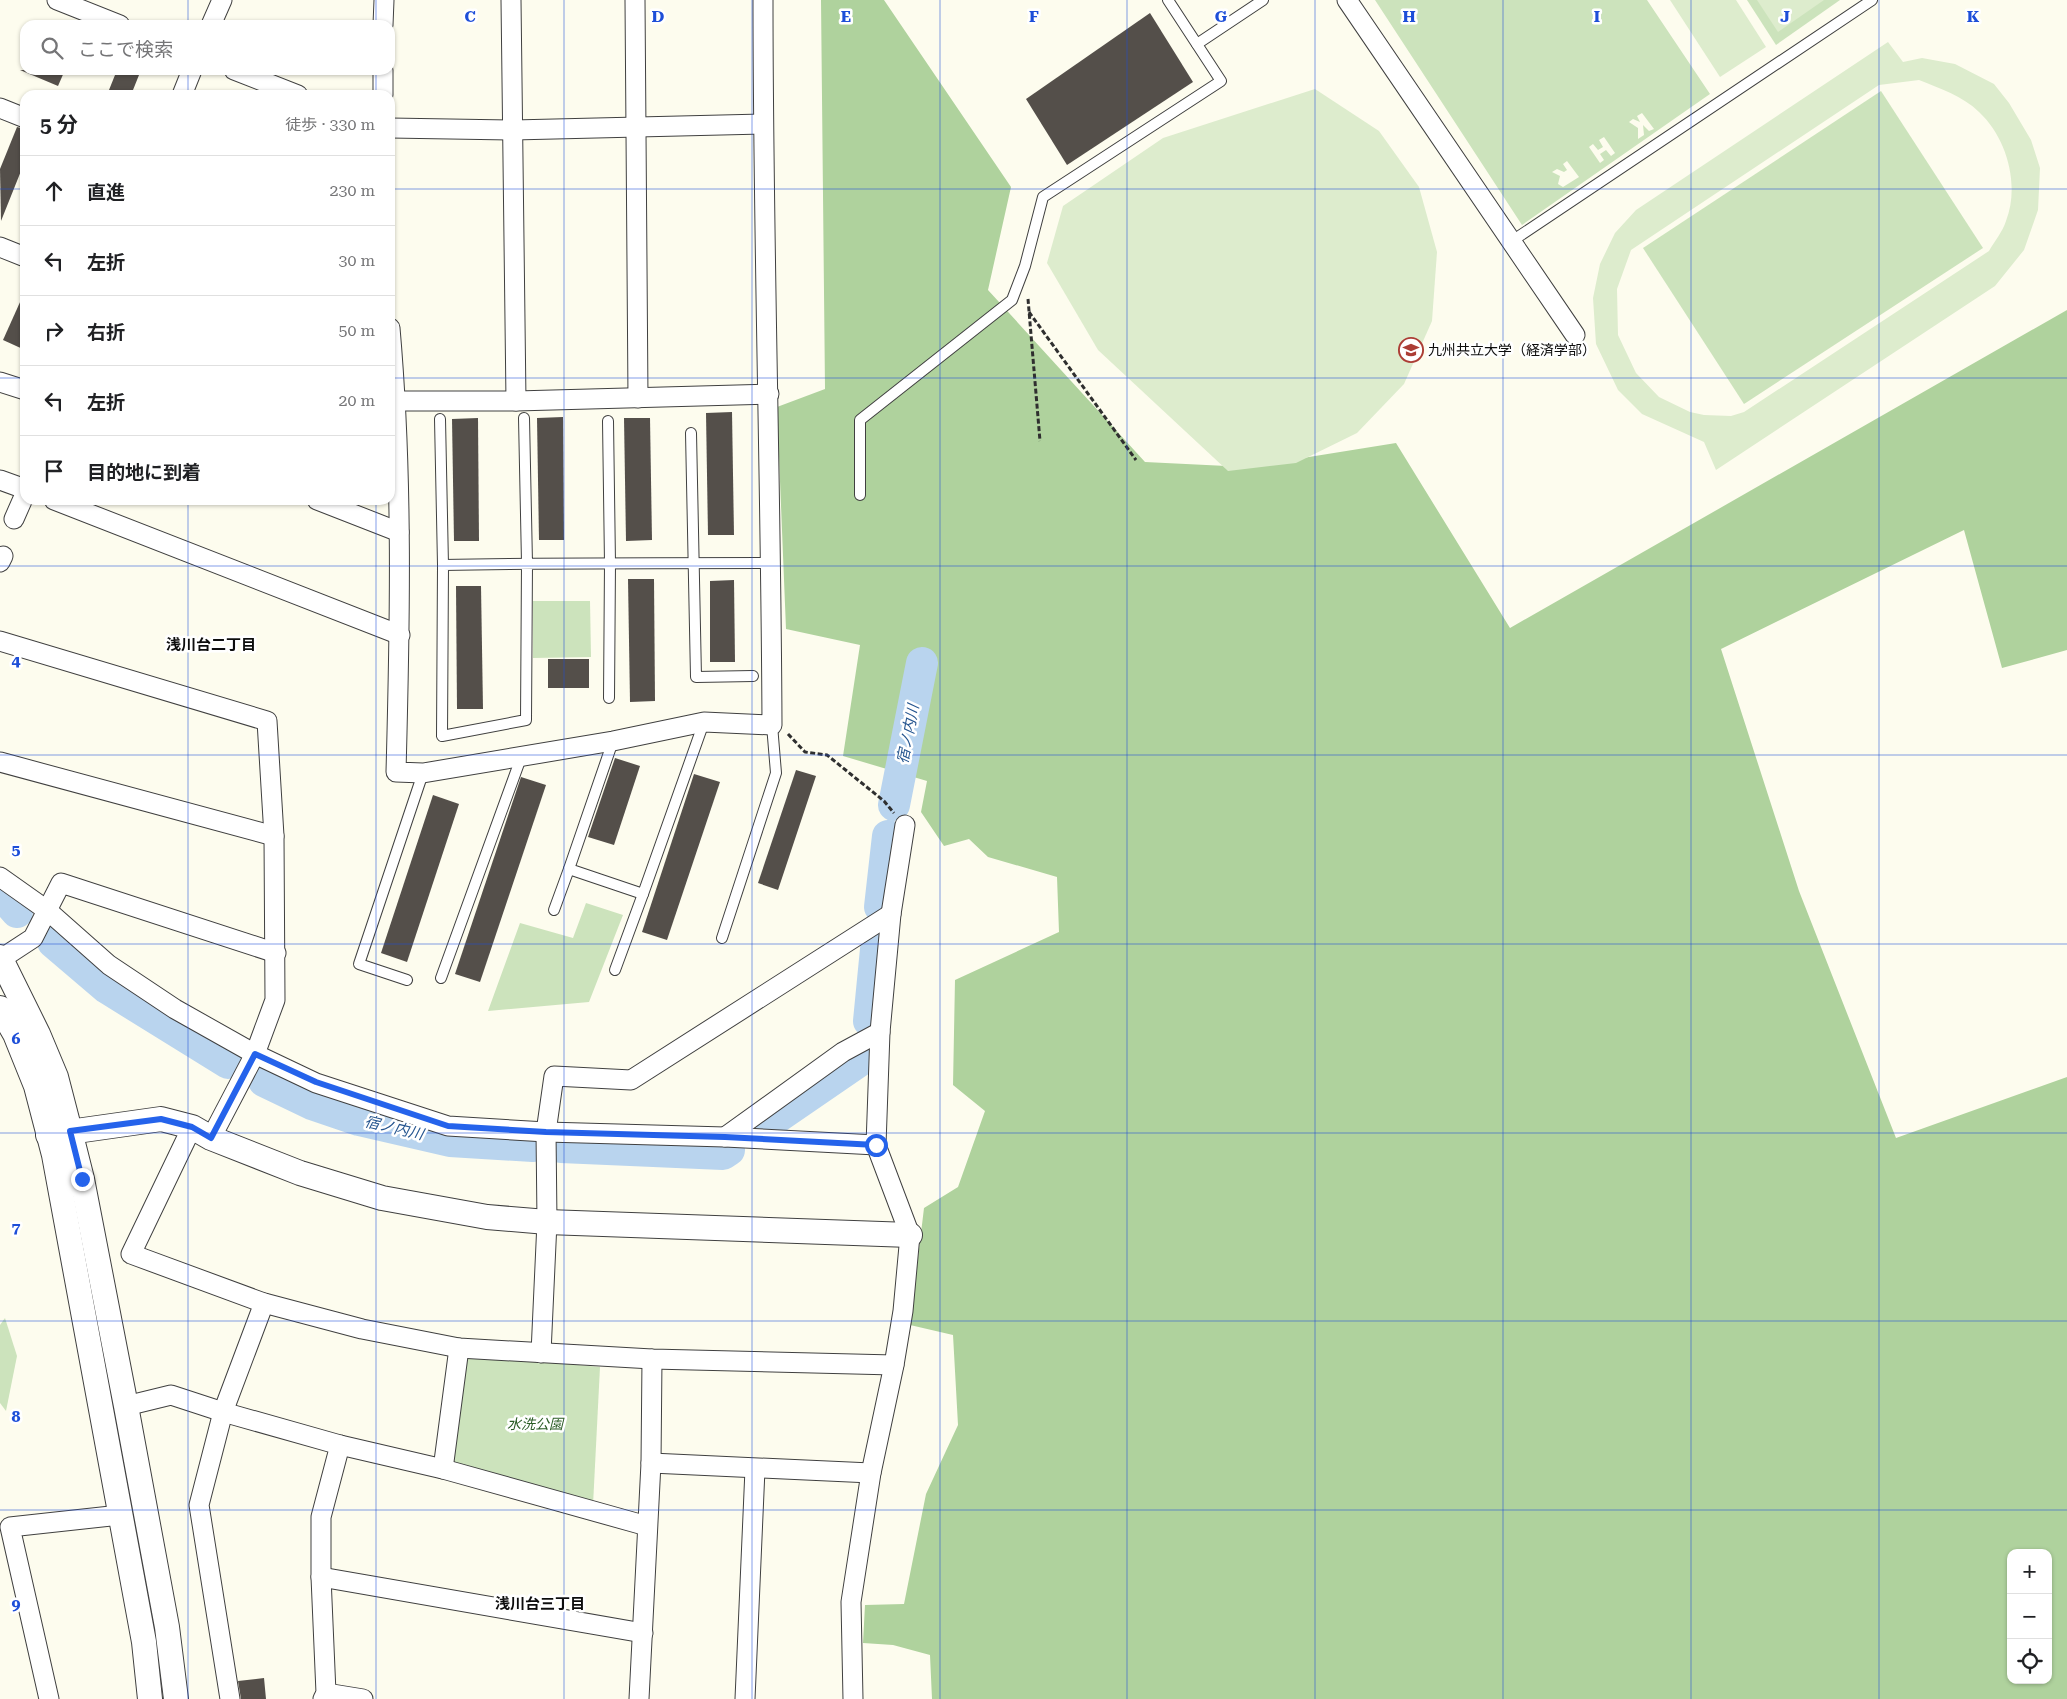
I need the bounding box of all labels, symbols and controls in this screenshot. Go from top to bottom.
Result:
text: C [464,7,476,26]
text: D [652,7,665,26]
text: E [841,7,851,26]
text: F [1029,7,1039,26]
text: G [1215,7,1228,26]
text: H [1402,7,1416,26]
text: I [1594,7,1600,26]
text: J [1780,7,1790,26]
text: K [1967,7,1980,26]
search box [20,20,395,75]
icon: search [38,34,66,62]
text: ここで検索 [78,38,173,61]
text: 5 分 [40,113,78,137]
text: 徒歩 · 330 m [285,115,375,134]
icon: ahead [40,177,68,205]
text: 直進 [87,181,125,204]
text: 230 m [329,181,375,200]
icon: left [40,247,68,275]
text: 左折 [87,251,125,274]
text: 30 m [338,251,375,270]
icon: right [40,317,68,345]
text: 右折 [87,321,125,344]
text: 50 m [338,321,375,340]
school or university icon: 九州共立大学（経済学部） [1398,337,1424,363]
place label: 九州共立大学（経済学部） [1428,342,1596,358]
icon: left [40,387,68,415]
text: 左折 [87,391,125,414]
text: 20 m [338,391,375,410]
icon: arrive [40,457,68,485]
text: 目的地に到着 [87,461,201,484]
district label: 浅川台二丁目 [166,636,256,654]
text: 4 [12,651,21,670]
water label: 宿ノ内川 [893,701,923,765]
text: 5 [12,840,21,859]
text: 6 [12,1029,21,1048]
water label: 宿ノ内川 [363,1112,427,1144]
route start [865,1134,888,1157]
route end [71,1168,94,1191]
text: 7 [12,1218,21,1237]
text: 8 [12,1407,21,1426]
park label: 水洗公園 [507,1416,565,1432]
map controls [2007,1549,2052,1684]
button: + [2007,1549,2052,1594]
button: − [2007,1594,2052,1639]
text: 9 [12,1595,21,1614]
district label: 浅川台三丁目 [495,1595,585,1613]
button: locate [2007,1639,2052,1684]

